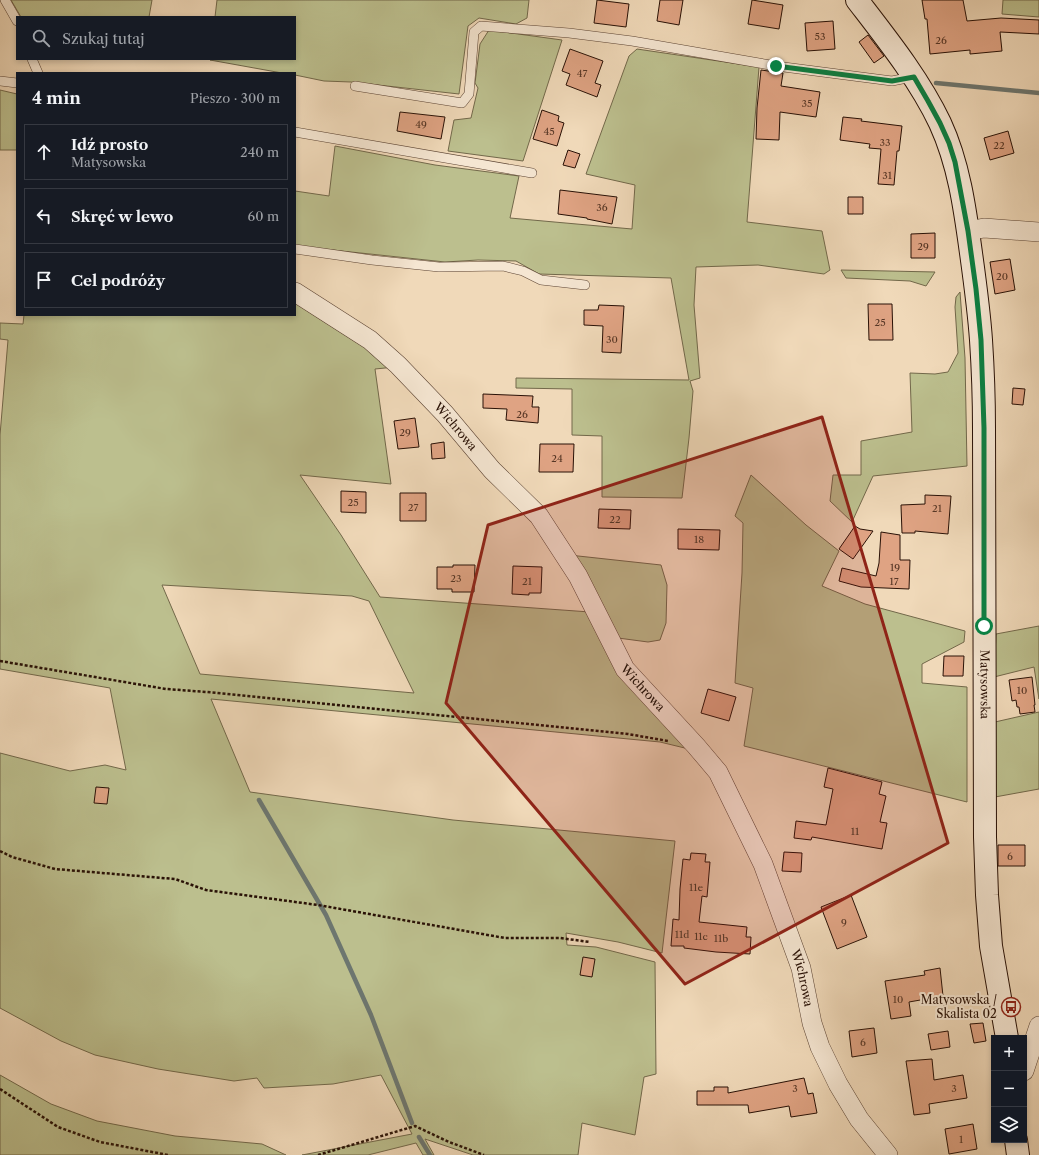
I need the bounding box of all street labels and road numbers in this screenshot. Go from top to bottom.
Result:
street label: Wichrowa [430,399,481,454]
street label: Matysowska [978,650,993,720]
street label: Wichrowa [617,660,669,715]
street label: Wichrowa [787,946,817,1008]

